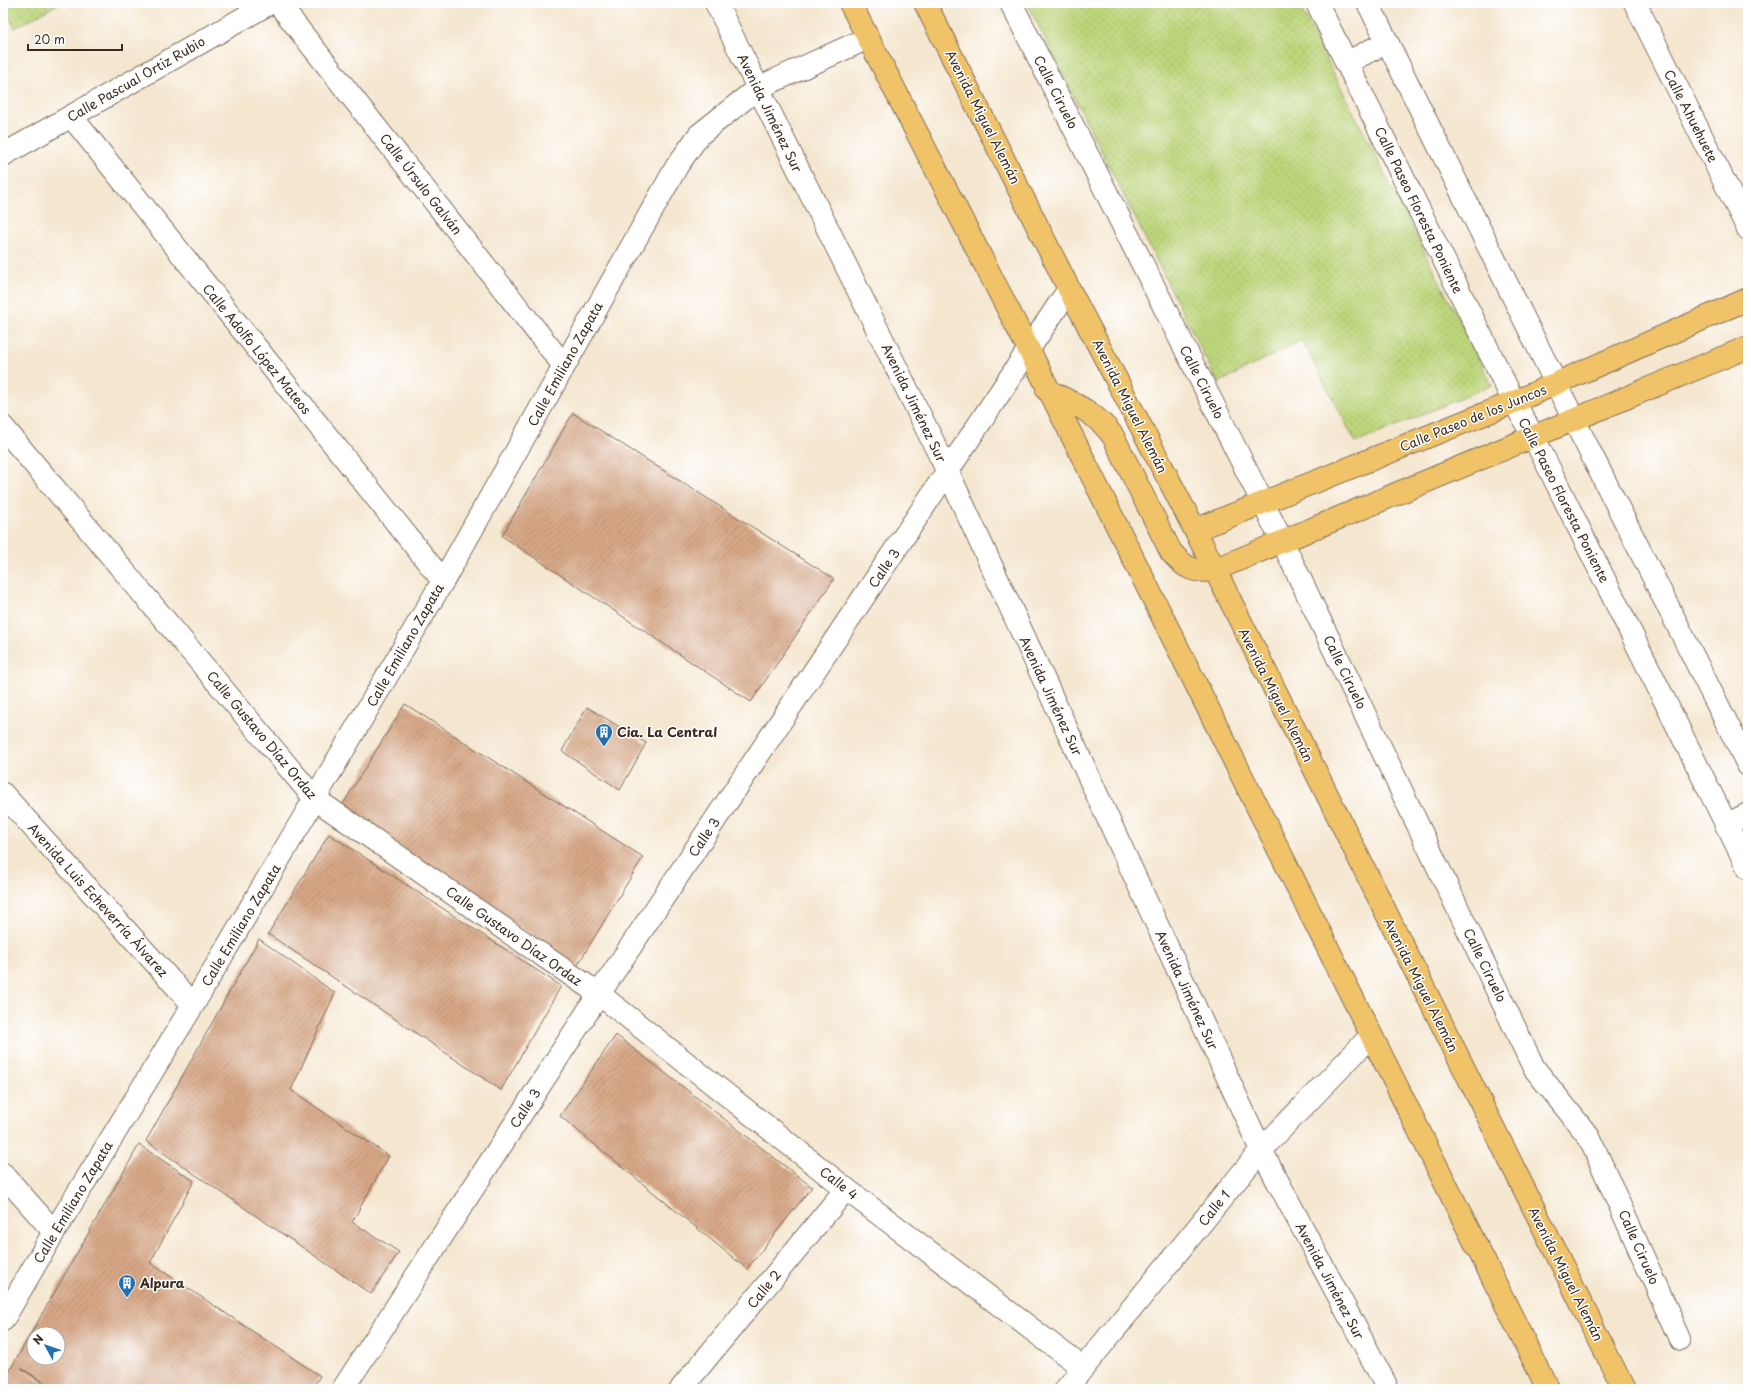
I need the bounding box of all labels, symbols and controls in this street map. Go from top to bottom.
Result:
scale bar [28,26,122,52]
text: 20 m [34,30,65,48]
street label: Calle Pascual Ortiz Rubio [63,31,208,126]
street label: Avenida Miguel Alemán [941,46,1026,187]
street label: Avenida Jiménez Sur [733,50,808,176]
street label: Calle Ciruelo [1030,52,1083,132]
street label: Calle Ahuehuete [1660,66,1723,165]
street label: Calle Paseo Floresta Poniente [1371,123,1468,296]
street label: Calle Úrsulo Galván [376,129,467,238]
street label: Calle Adolfo López Mateos [199,279,316,418]
street label: Calle Emiliano Zapata [522,297,607,429]
street label: Avenida Miguel Alemán [1088,335,1173,476]
street label: Avenida Jiménez Sur [877,340,952,466]
street label: Calle Ciruelo [1176,342,1229,422]
street label: Calle Paseo de los Juncos [1397,379,1549,456]
street label: Calle Paseo Floresta Poniente [1514,414,1615,586]
street label: Calle 3 [863,544,904,591]
street label: Calle Emiliano Zapata [361,579,448,710]
street label: Avenida Miguel Alemán [1234,624,1319,765]
street label: Calle Ciruelo [1319,632,1372,712]
street label: Avenida Jiménez Sur [1015,633,1088,760]
street label: Calle Gustavo Díaz Ordaz [203,666,322,803]
building icon: Cia. La Central [594,722,614,747]
place label: Cia. La Central [617,722,717,741]
street label: Calle 3 [683,813,724,860]
street label: Avenida Luis Echeverría Álvarez [24,819,173,981]
street label: Calle Emiliano Zapata [196,859,285,989]
street label: Calle Gustavo Díaz Ordaz [442,881,586,990]
street label: Avenida Miguel Alemán [1379,914,1464,1055]
street label: Calle Ciruelo [1459,925,1512,1005]
street label: Avenida Jiménez Sur [1151,927,1224,1054]
street label: Calle 3 [505,1084,545,1131]
street label: Calle Emiliano Zapata [28,1136,117,1266]
street label: Calle 4 [816,1162,862,1204]
street label: Calle 1 [1193,1186,1234,1230]
street label: Avenida Miguel Alemán [1524,1203,1609,1344]
street label: Calle Ciruelo [1614,1206,1664,1287]
street label: Avenida Jiménez Sur [1292,1219,1370,1343]
street label: Calle 2 [742,1265,785,1312]
building icon: Alpura [117,1273,137,1298]
place label: Alpura [139,1273,185,1292]
north arrow [26,1326,66,1366]
text: N [29,1330,47,1348]

